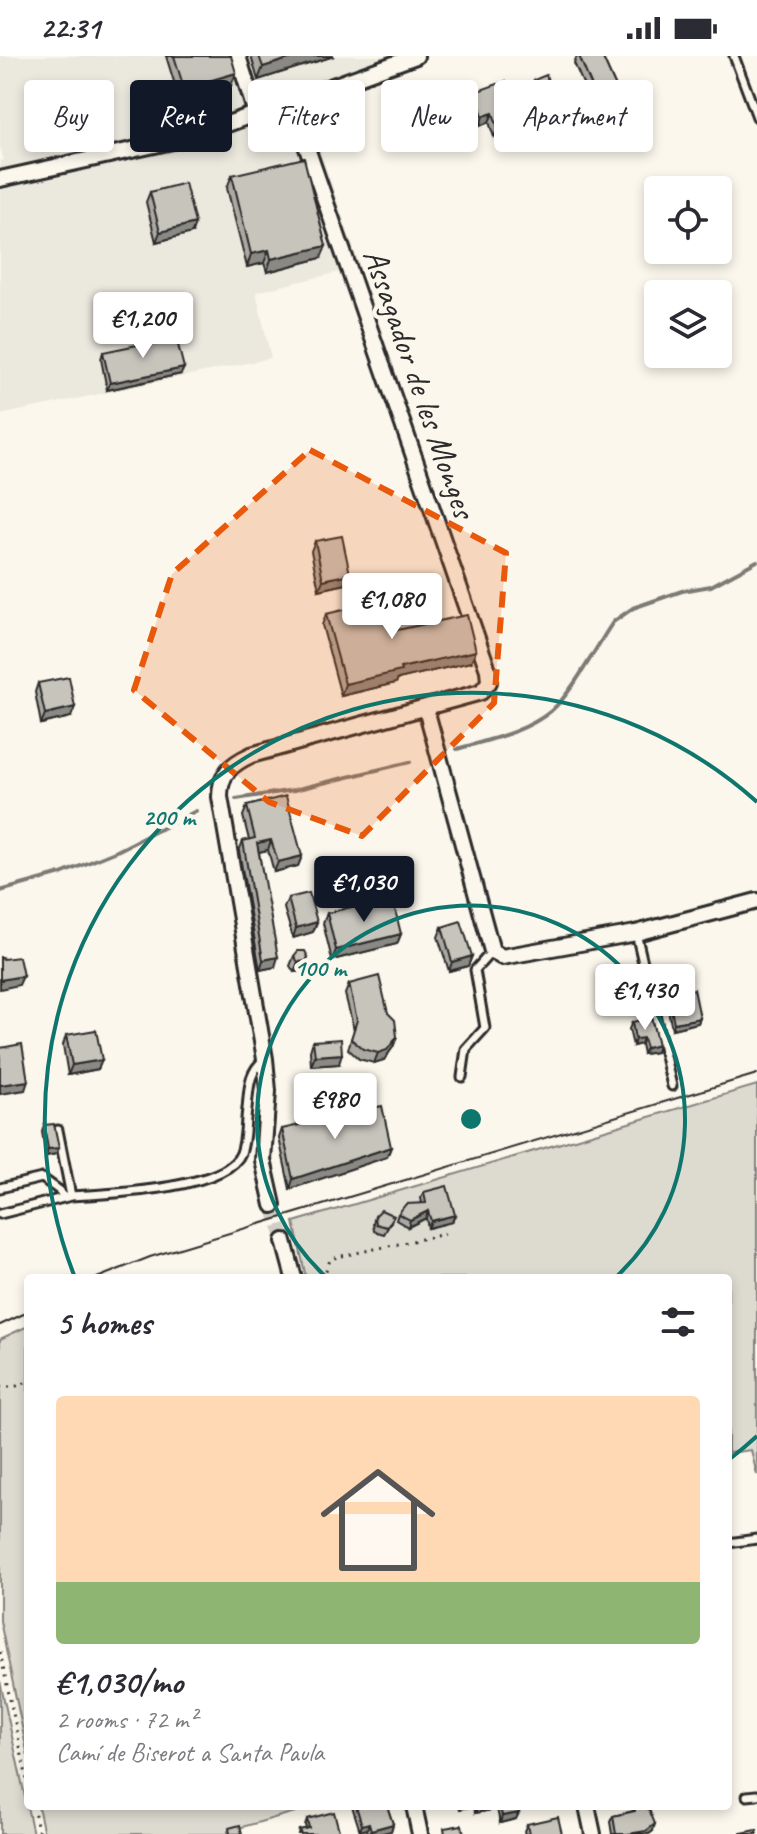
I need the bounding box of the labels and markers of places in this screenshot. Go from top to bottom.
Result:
pin: €1,200 [78,292,208,360]
pin: €1,080 [327,573,457,641]
pin: €1,030 [299,856,429,924]
pin: €1,430 [580,964,710,1032]
pin: €980 [288,1073,382,1141]
centre of rings [457,1105,485,1133]

